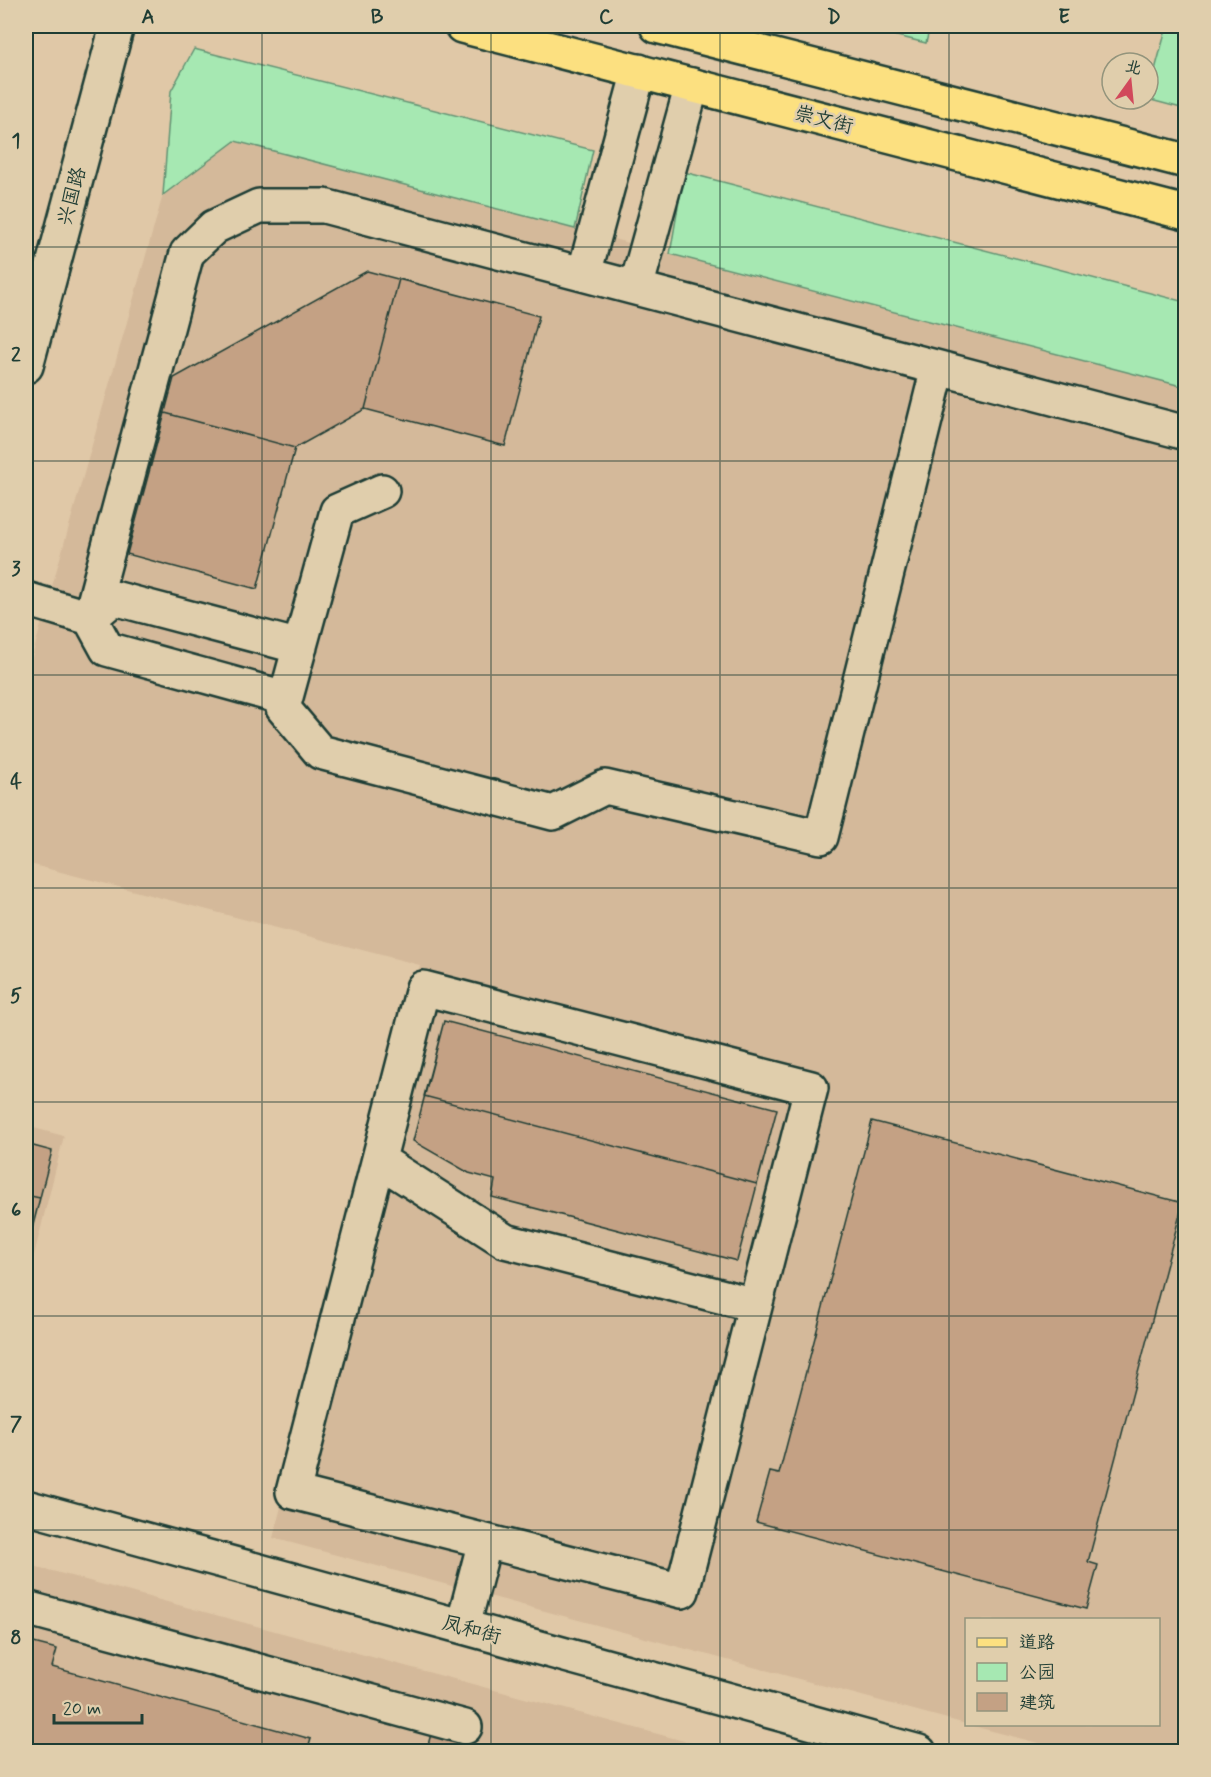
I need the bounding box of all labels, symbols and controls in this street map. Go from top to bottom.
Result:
text: A [141,4,155,31]
text: B [371,4,384,31]
text: C [599,4,614,31]
text: D [827,4,841,31]
text: E [1058,4,1070,31]
north arrow [1100,51,1160,111]
text: 北 [1123,56,1144,80]
street label: 崇文街 [791,100,856,141]
text: 1 [12,128,20,155]
street label: 兴国路 [52,163,94,229]
text: 2 [11,342,21,369]
text: 3 [11,556,21,583]
text: 4 [10,769,22,796]
text: 5 [10,983,22,1010]
text: 6 [11,1197,21,1224]
text: 7 [10,1411,22,1438]
street label: 凤和街 [439,1610,504,1651]
legend [965,1618,1160,1726]
text: 8 [10,1625,22,1652]
text: 道路 [1019,1631,1055,1655]
text: 公园 [1019,1661,1055,1685]
scale bar [54,1687,142,1725]
text: 建筑 [1019,1691,1055,1715]
text: 20 m [63,1697,101,1721]

